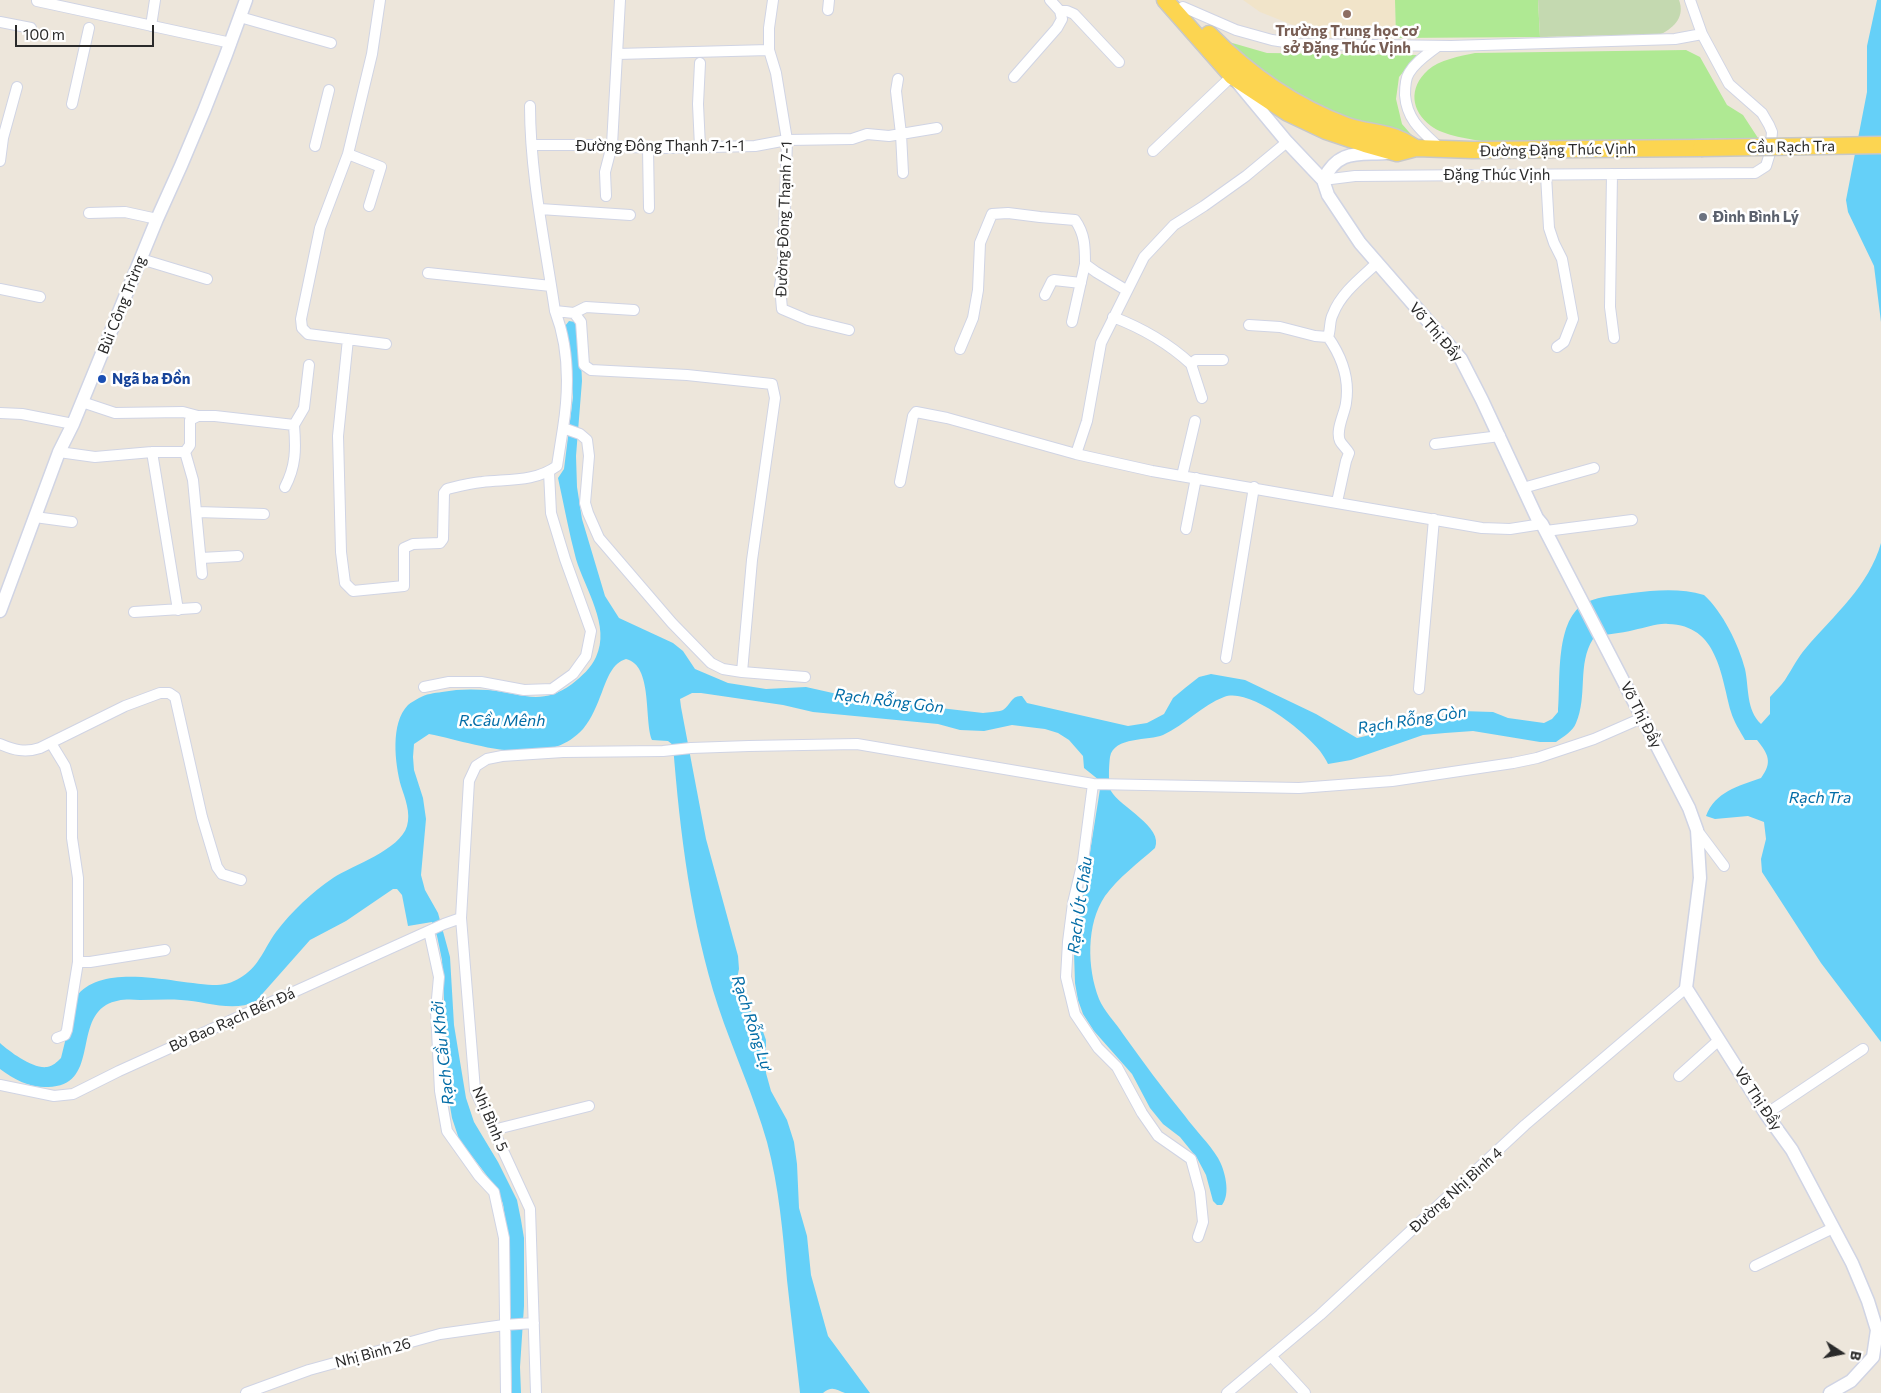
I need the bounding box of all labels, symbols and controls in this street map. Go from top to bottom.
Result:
marker: Trường Trung học cơ sở Đặng Thúc Vịnh [1341,8,1353,20]
scale bar [18,15,156,47]
place label: Trường Trung học cơ sở Đặng Thúc Vịnh [1275,22,1419,57]
text: 100 m [23,25,65,43]
street label: Đường Đông Thạnh 7-1-1 [576,137,744,155]
street label: Cầu Rạch Tra [1747,137,1835,157]
street label: Đường Đặng Thúc Vịnh [1480,140,1636,160]
street label: Đường Đông Thạnh 7-1 [772,141,796,297]
street label: Đặng Thúc Vịnh [1444,166,1550,184]
place label: Đình Bình Lý [1713,208,1799,226]
marker: Đình Bình Lý [1697,211,1709,223]
street label: Bùi Công Trừng [94,253,150,357]
street label: Võ Thị Đầy [1405,299,1467,365]
place label: Ngã ba Đồn [112,370,190,388]
marker: Ngã ba Đồn [96,373,108,385]
street label: Võ Thị Đầy [1617,679,1665,751]
water label: Rạch Rỗng Gòn [833,685,945,717]
water label: Rạch Rỗng Gòn [1356,702,1468,738]
water label: R.Cầu Mênh [459,711,545,731]
water label: Rạch Tra [1789,788,1851,808]
water label: Rạch Út Châu [1064,855,1096,955]
water label: Rạch Rỗng Lự [728,973,776,1073]
street label: Bờ Bao Rạch Bến Đá [166,984,298,1056]
water label: Rạch Cầu Khởi [428,1000,458,1106]
street label: Võ Thị Đầy [1730,1064,1786,1134]
street label: Nhị Bình 5 [468,1084,512,1154]
street label: Đường Nhị Bình 4 [1406,1144,1506,1236]
north arrow [1816,1328,1866,1378]
street label: Nhị Bình 26 [333,1334,413,1372]
text: B [1847,1350,1865,1362]

